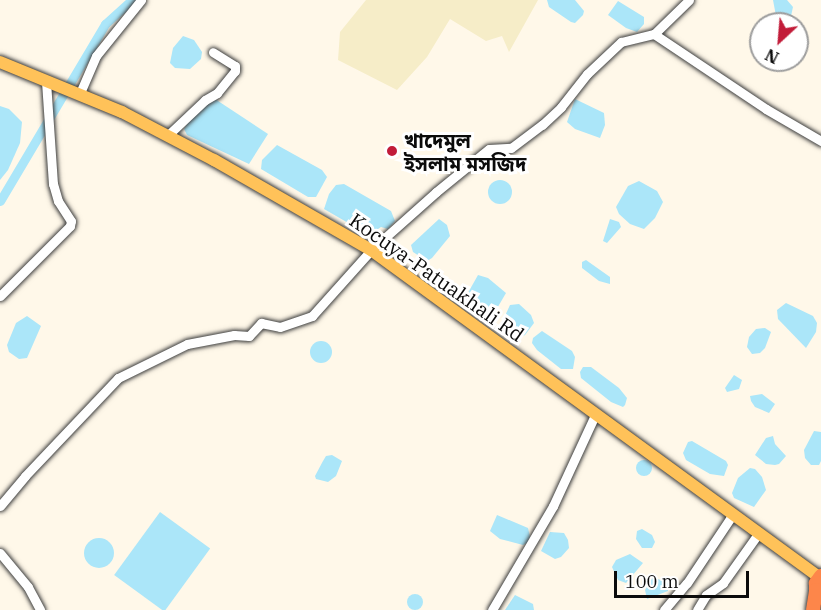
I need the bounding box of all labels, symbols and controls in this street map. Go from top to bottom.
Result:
north arrow [749,12,809,72]
text: N [762,45,782,68]
place label: খাদেমুল ইসলাম মসজিদ [404,128,526,175]
marker: খাদেমুল ইসলাম মসজিদ [385,144,399,158]
street label: Kocuya-Patuakhali Rd [345,208,529,346]
scale bar [617,559,752,597]
text: 100 m [625,570,679,593]

